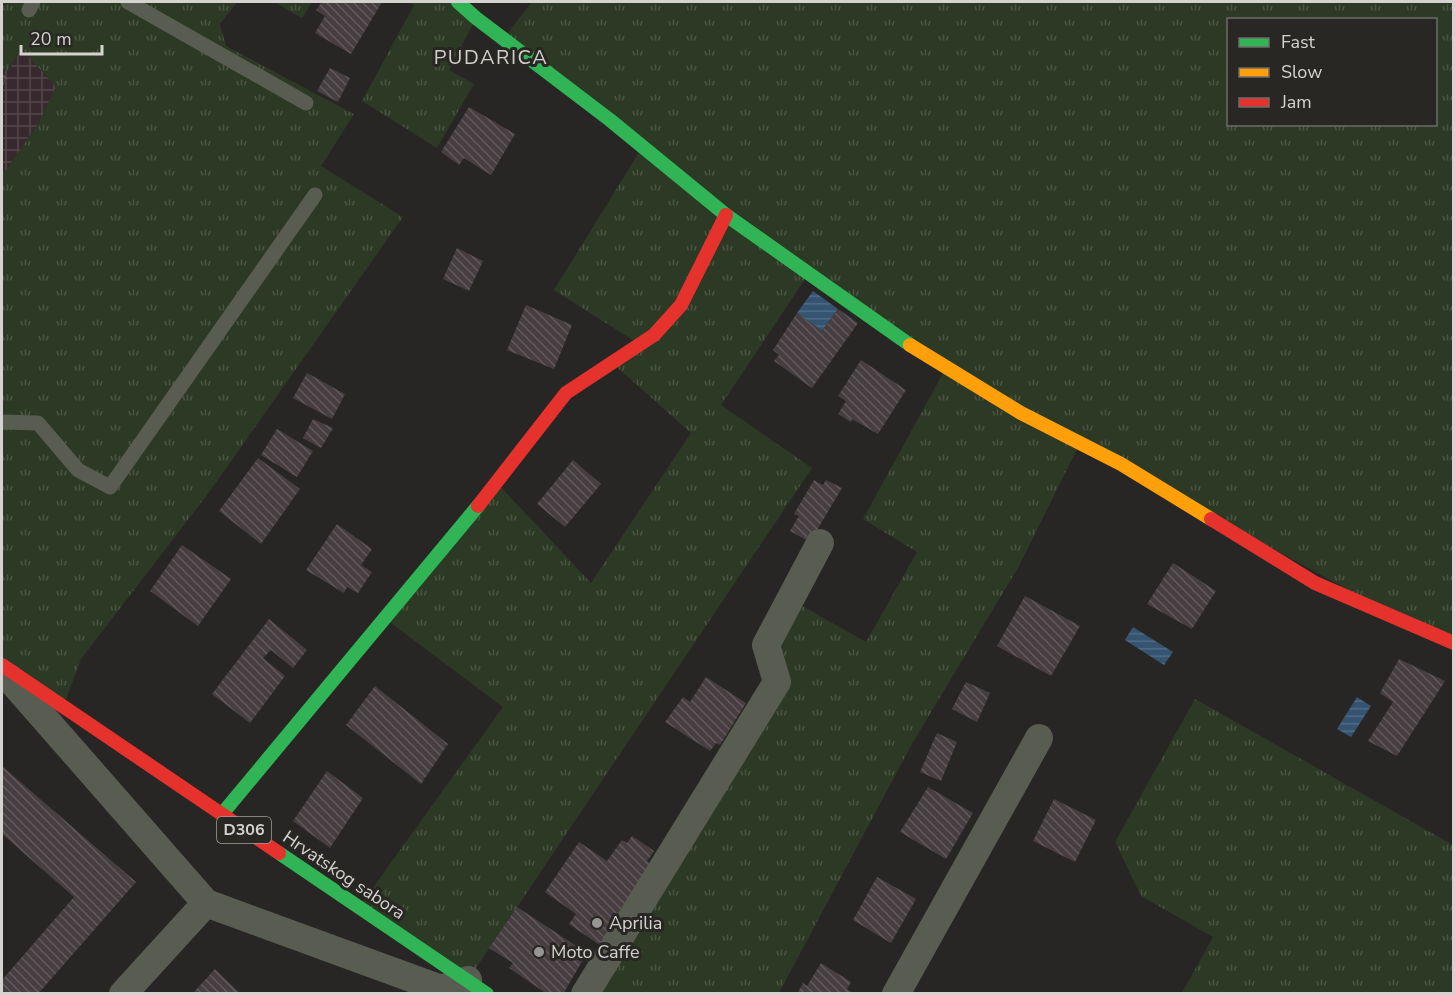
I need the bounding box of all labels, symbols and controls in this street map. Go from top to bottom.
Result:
scale bar [21,18,102,56]
legend [1227,18,1437,126]
text: 20 m [30,27,72,51]
text: Fast [1281,30,1316,54]
district label: PUDARICA [434,44,548,71]
text: Slow [1281,60,1322,84]
text: Jam [1280,90,1312,114]
road number: D306 [217,817,271,843]
street label: Hrvatskog sabora [278,825,410,925]
place label: Aprilia [609,911,662,935]
marker: Aprilia [590,916,604,930]
place label: Moto Caffe [551,940,640,964]
marker: Moto Caffe [532,945,546,959]

